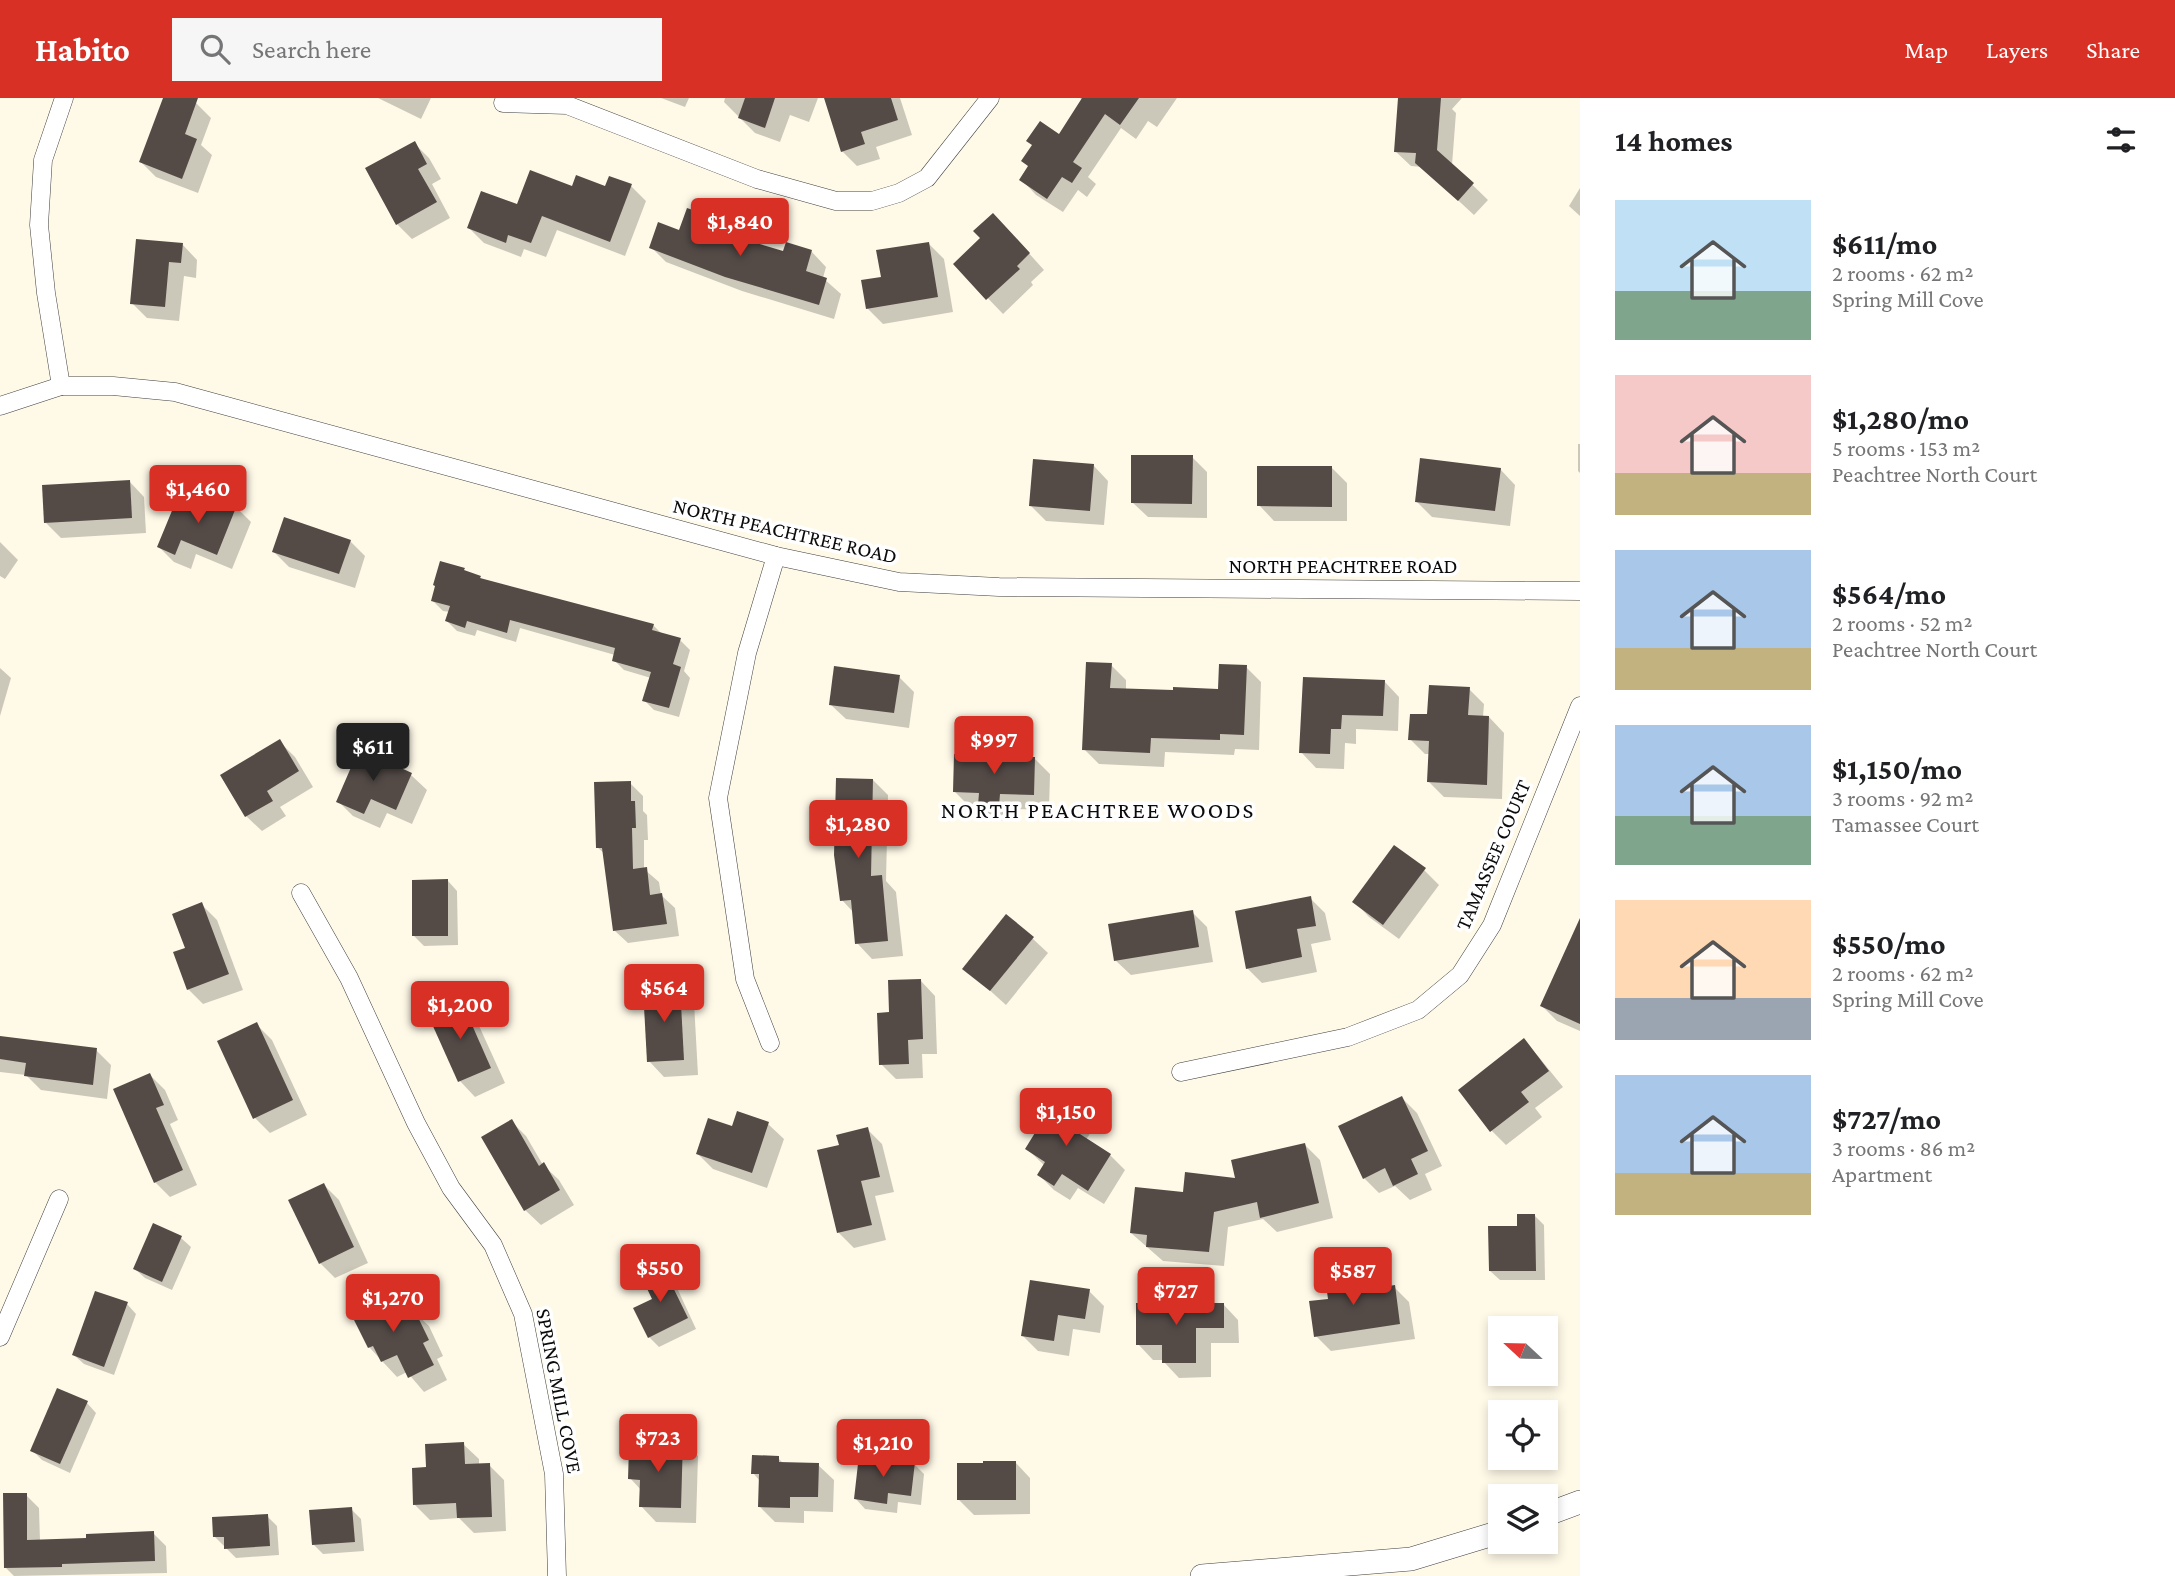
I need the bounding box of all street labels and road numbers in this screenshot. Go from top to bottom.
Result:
street label: NORTH PEACHTREE ROAD [671,494,899,568]
street label: NORTH PEACHTREE ROAD [1228,554,1458,578]
street label: TAMASSEE COURT [1451,776,1536,934]
street label: SPRING MILL COVE [531,1306,587,1476]

